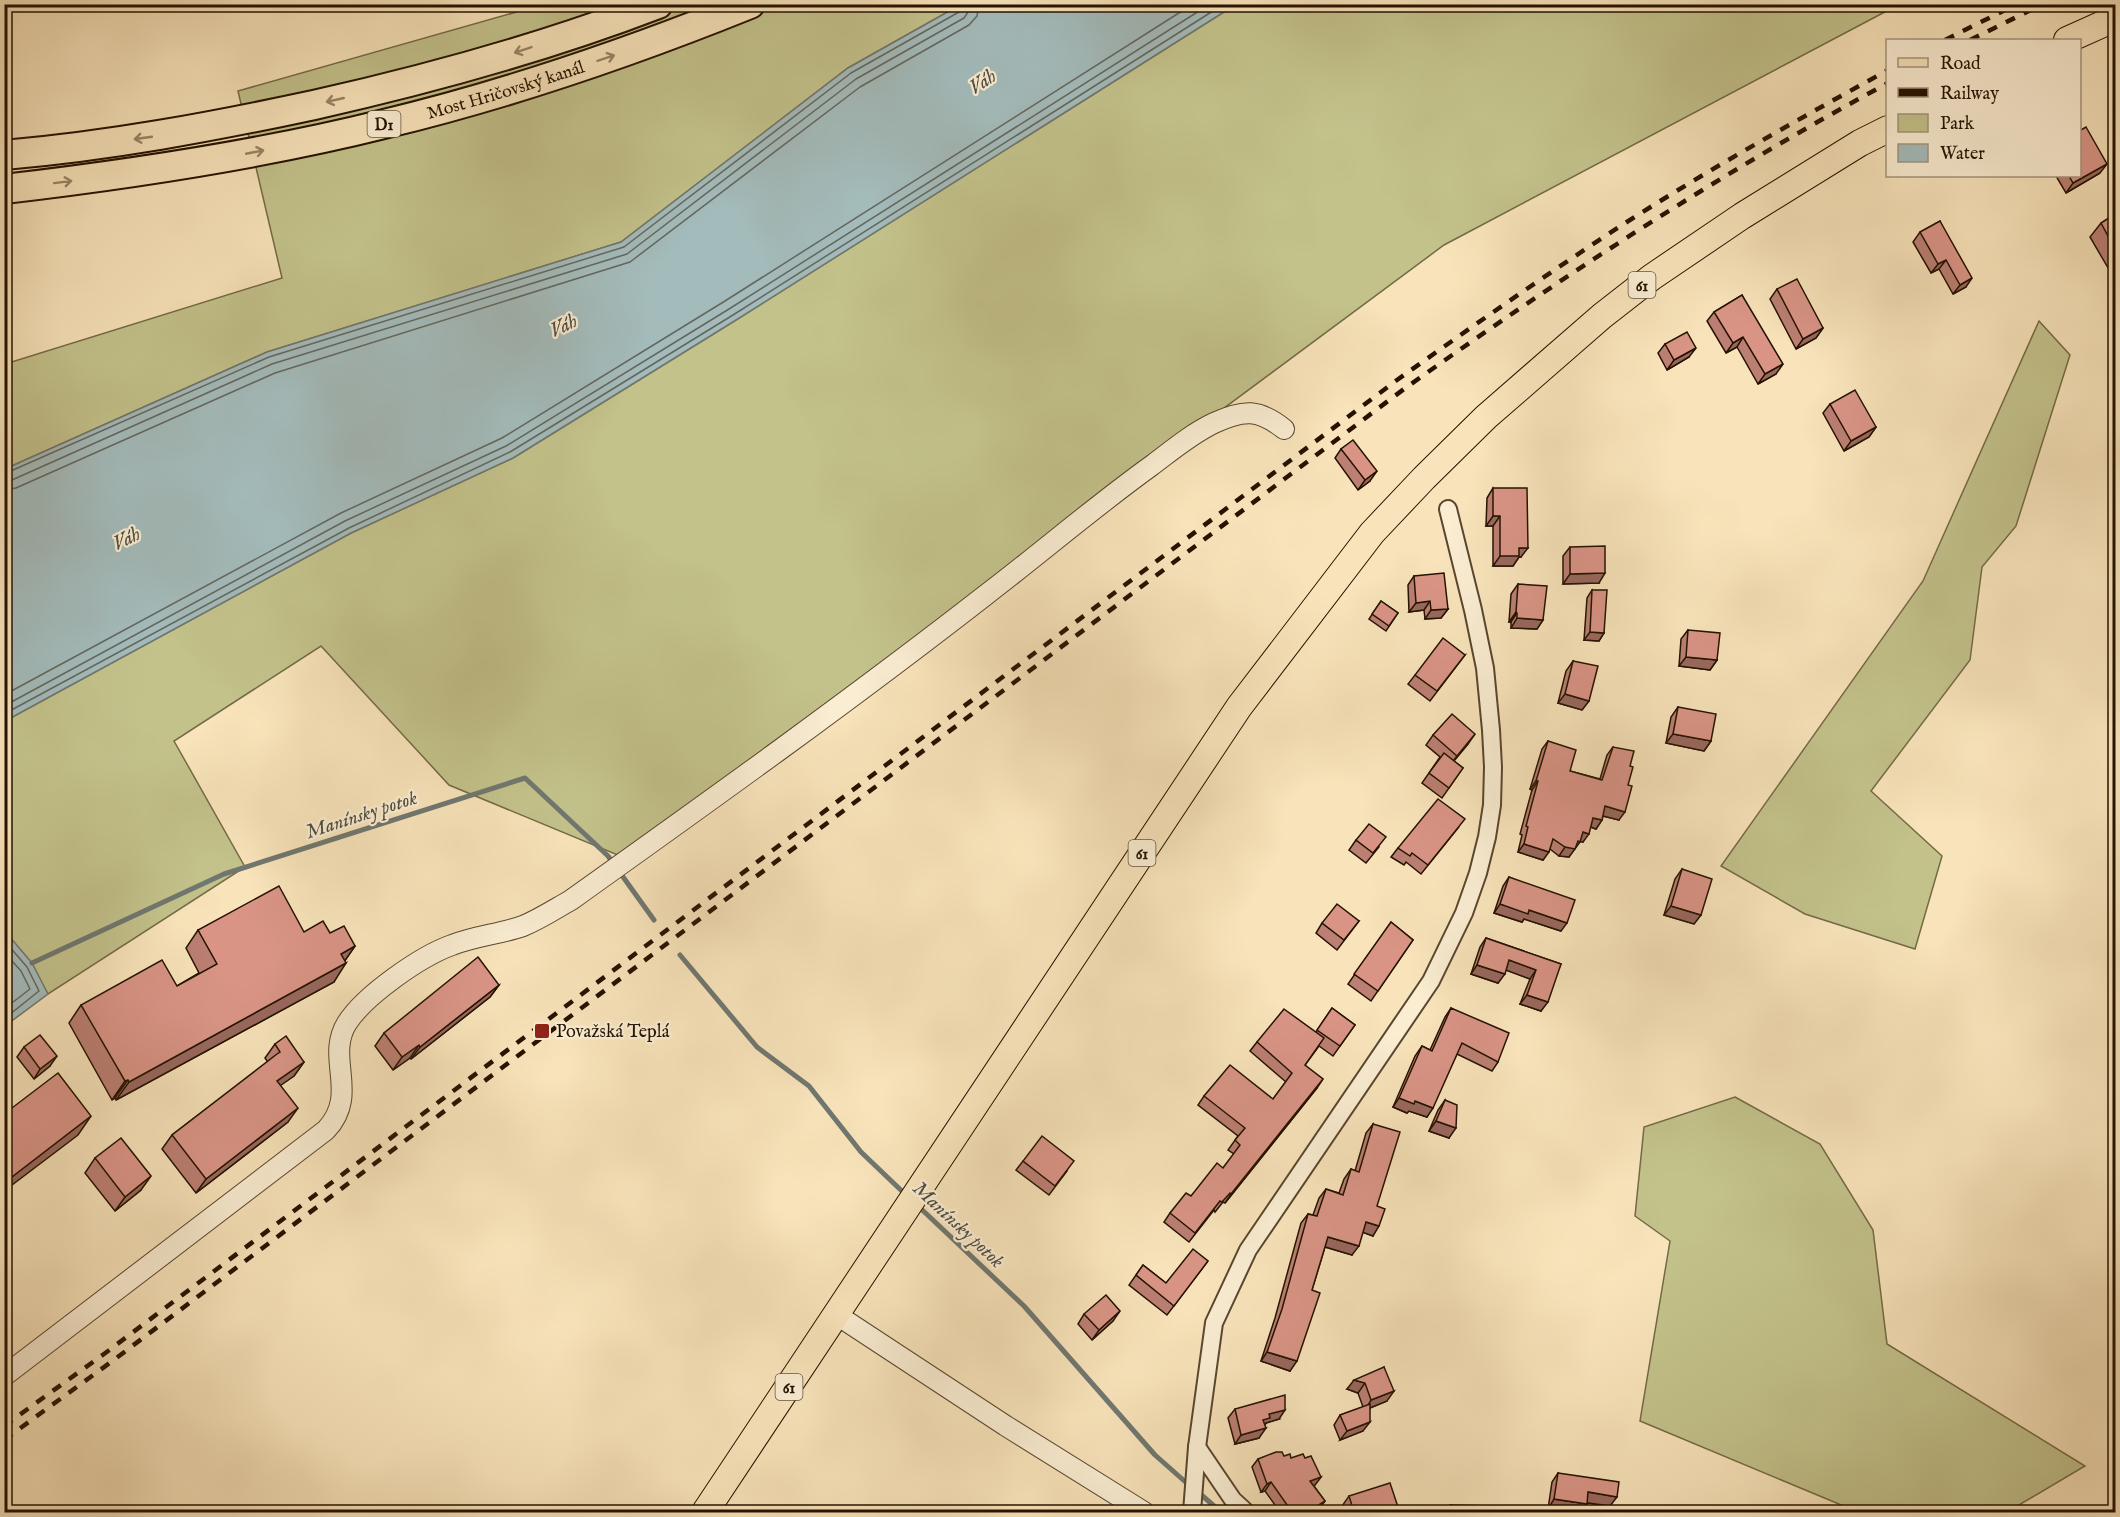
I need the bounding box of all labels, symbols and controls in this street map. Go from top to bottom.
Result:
legend [1886,39,2081,177]
one-way arrow [514,45,533,56]
one-way arrow [596,52,615,63]
text: Road [1940,53,1981,76]
street label: Most Hričovský kanál [425,56,588,126]
water label: Váh [964,64,1002,100]
text: Railway [1940,83,1999,106]
one-way arrow [325,95,345,106]
road number: D1 [368,111,400,137]
text: Park [1940,113,1975,136]
one-way arrow [134,133,154,144]
text: Water [1940,143,1985,166]
one-way arrow [245,146,264,157]
one-way arrow [52,176,72,187]
road number: 61 [1628,272,1656,298]
water label: Váh [546,309,582,344]
water label: Váh [109,522,145,557]
water label: Manínsky potok [302,786,421,845]
road number: 61 [1128,840,1156,866]
place label: Považská Teplá [556,1021,670,1044]
marker: Považská Teplá [533,1022,551,1040]
water label: Manínsky potok [907,1176,1009,1274]
road number: 61 [776,1374,802,1400]

